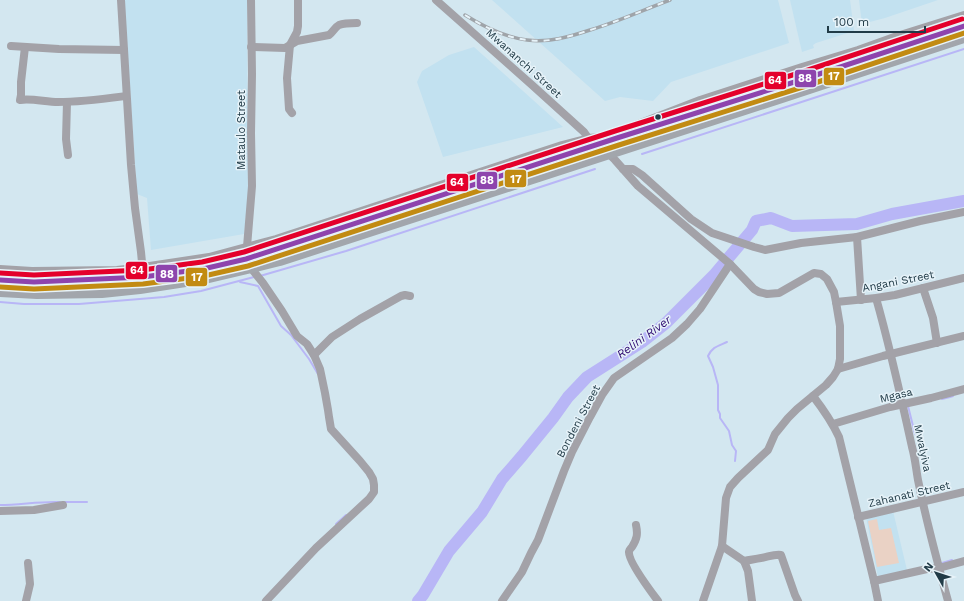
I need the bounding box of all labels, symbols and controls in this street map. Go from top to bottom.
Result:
scale bar [828,8,925,34]
text: 100 m [834,15,869,29]
street label: Mwananchi Street [483,26,564,101]
line badge: 17 [823,67,845,86]
line badge: 88 [794,69,817,88]
text: 17 [828,70,840,83]
line badge: 64 [764,71,787,90]
text: 88 [798,72,812,85]
text: 64 [768,74,782,87]
street label: Mataulo Street [235,90,248,170]
unlabelled marker [653,112,663,122]
line badge: 17 [504,169,527,188]
line badge: 88 [476,171,498,190]
line badge: 64 [446,173,469,192]
text: 17 [510,173,522,186]
text: 88 [480,174,494,187]
text: 64 [450,176,464,189]
line badge: 64 [125,261,148,280]
text: 64 [130,264,144,277]
line badge: 88 [155,264,178,283]
line badge: 17 [185,267,208,287]
text: 88 [160,268,174,281]
street label: Angani Street [861,268,935,295]
text: 17 [191,271,203,284]
water label: Relini River [614,312,675,361]
street label: Bondeni Street [554,382,603,460]
street label: Mgasa [878,385,914,406]
street label: Mwalyiva [911,423,934,473]
street label: Zahanati Street [867,479,952,510]
north arrow [916,553,956,593]
text: N [921,560,936,574]

